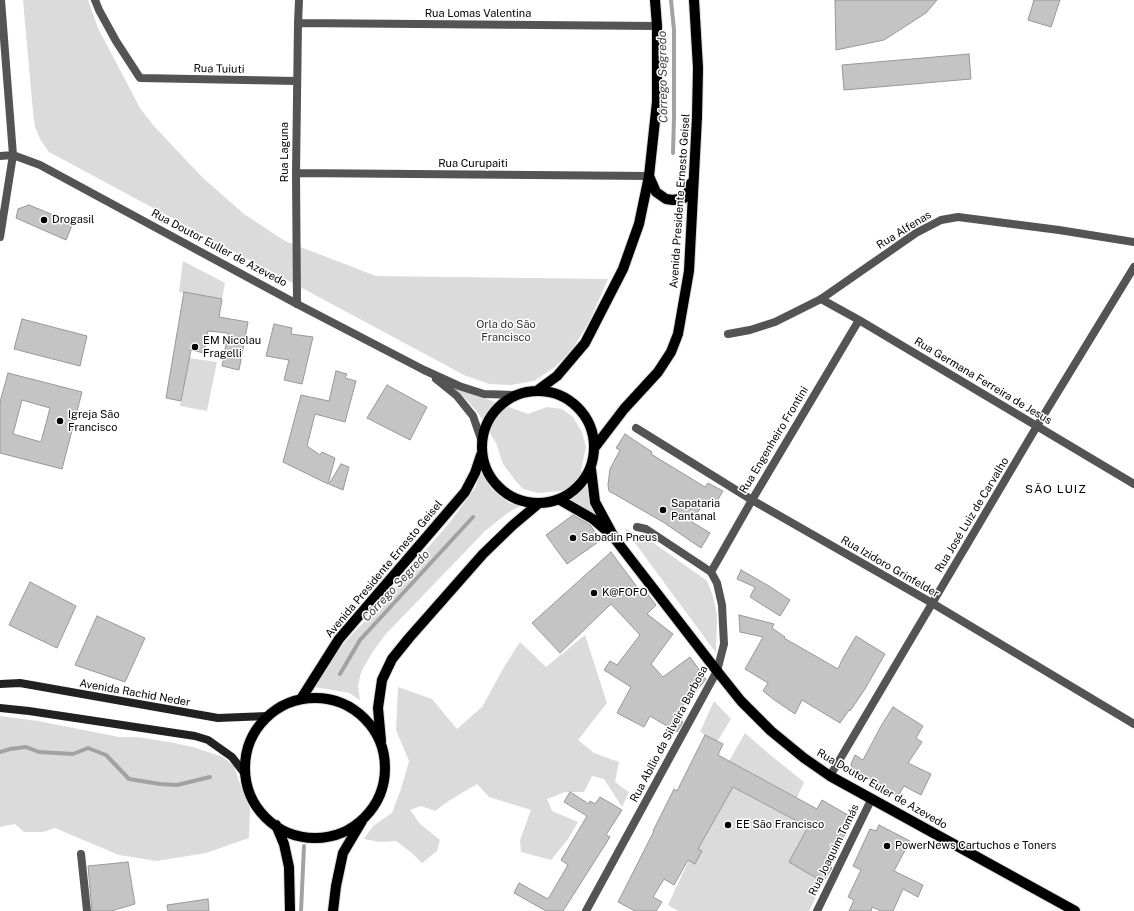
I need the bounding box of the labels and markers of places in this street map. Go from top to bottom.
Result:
place label: Drogasil [52,213,94,227]
marker: Drogasil [39,215,49,225]
place label: EM Nicolau Fragelli [203,334,261,360]
marker: EM Nicolau Fragelli [190,342,200,352]
place label: Igreja São Francisco [68,408,120,434]
marker: Igreja São Francisco [55,416,65,426]
place label: Sapataria Pantanal [671,497,720,523]
marker: Sapataria Pantanal [658,505,668,515]
place label: Sabadin Pneus [581,531,657,545]
marker: Sabadin Pneus [568,533,578,543]
place label: K@FOFO [602,586,647,600]
marker: K@FOFO [589,588,599,598]
place label: EE São Francisco [736,818,824,832]
marker: EE São Francisco [723,820,733,830]
place label: PowerNews Cartuchos e Toners [895,839,1056,853]
marker: PowerNews Cartuchos e Toners [882,841,892,851]

